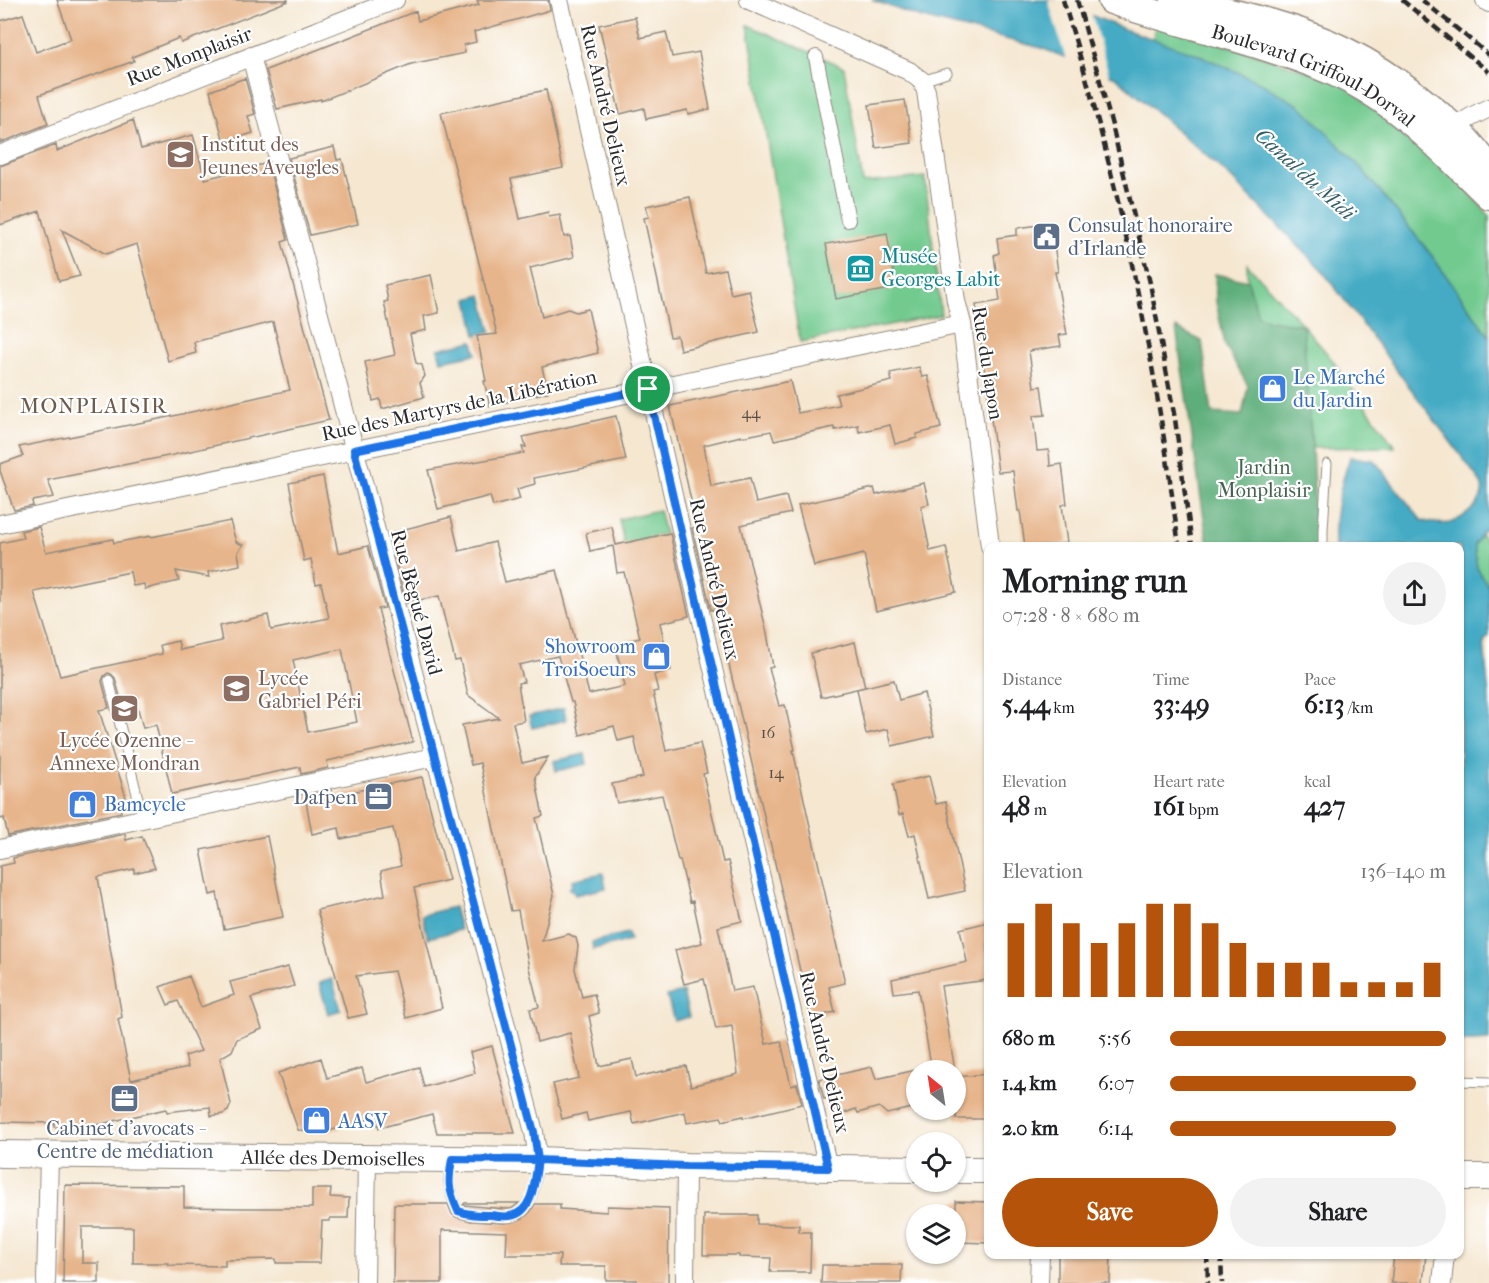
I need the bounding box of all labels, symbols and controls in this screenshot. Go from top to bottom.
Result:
street label: Boulevard Griffoul-Dorval [1209,20,1420,132]
street label: Rue Monplaisir [123,22,256,91]
street label: Rue André Delieux [576,22,635,189]
water label: Canal du Midi [1250,123,1361,226]
place label: Institut des Jeunes Aveugles [199,133,339,179]
school or university icon: Institut des Jeunes Aveugles [164,139,196,171]
place label: Consulat honoraire d'Irlande [1068,214,1233,260]
public building icon: Consulat honoraire d'Irlande [1031,220,1063,252]
place label: Musée Georges Labit [881,245,1000,291]
museum icon: Musée Georges Labit [844,252,876,284]
street label: Rue du Japon [967,305,1008,422]
pin [622,363,673,414]
street label: Rue des Martyrs de la Libération [319,365,599,446]
place label: Le Marché du Jardin [1293,366,1385,412]
icon: arrive [631,372,664,405]
shop icon: Le Marché du Jardin [1256,372,1288,404]
district label: MONPLAISIR [20,394,168,418]
house number: 44 [742,403,761,422]
park label: Jardin Monplaisir [1218,456,1311,502]
street label: Rue André Delieux [685,496,744,663]
street label: Rue Bègué David [386,527,447,679]
text: Morning run [1002,562,1187,601]
button: share [1383,562,1446,625]
text: 07:28 · 8 × 680 m [1002,604,1140,627]
place label: Showroom TroiSoeurs [542,635,636,681]
shop icon: Showroom TroiSoeurs [641,641,673,673]
place label: Lycée Gabriel Péri [258,667,362,713]
text: Distance [1002,670,1062,689]
text: Time [1153,670,1189,689]
text: Pace [1304,670,1336,689]
school or university icon: Lycée Gabriel Péri [221,673,253,705]
text: 5.44 [1002,689,1050,720]
text: 33:49 [1153,689,1210,720]
text: 6:13 [1304,689,1344,720]
school or university icon: Lycée Ozenne - Annexe Mondran [109,693,141,725]
text: km [1050,698,1075,717]
text: /km [1344,698,1373,717]
house number: 16 [761,723,775,742]
place label: Lycée Ozenne - Annexe Mondran [49,729,200,775]
house number: 14 [768,763,784,782]
text: Elevation [1002,772,1067,791]
text: Heart rate [1153,772,1225,791]
text: kcal [1304,772,1331,791]
office icon: Dafpen [362,781,394,813]
place label: Dafpen [294,786,357,809]
shop icon: Bamcycle [67,788,99,820]
text: 48 [1002,791,1030,822]
text: 161 [1153,791,1185,822]
text: 427 [1304,791,1345,822]
place label: Bamcycle [104,793,186,816]
text: m [1030,800,1047,819]
text: bpm [1185,800,1219,819]
text: Elevation [1002,860,1083,883]
text: 136–140 m [1360,860,1446,883]
street label: Rue André Delieux [795,969,854,1136]
text: 680 m [1002,1027,1055,1050]
text: 5:56 [1098,1027,1131,1050]
north arrow [906,1060,966,1120]
map controls [906,1060,966,1264]
text: 1.4 km [1002,1072,1057,1095]
text: 6:07 [1098,1072,1134,1095]
office icon: Cabinet d’avocats - Centre de médiation [109,1082,141,1114]
shop icon: AASV [301,1105,333,1137]
place label: AASV [337,1110,388,1133]
place label: Cabinet d’avocats - Centre de médiation [37,1117,214,1163]
text: 2.0 km [1002,1117,1058,1140]
text: 6:14 [1098,1117,1133,1140]
button: locate [906,1132,966,1192]
street label: Allée des Demoiselles [240,1146,425,1171]
button: Save [1002,1178,1218,1247]
button: Share [1230,1178,1446,1247]
button: layers [906,1204,966,1264]

